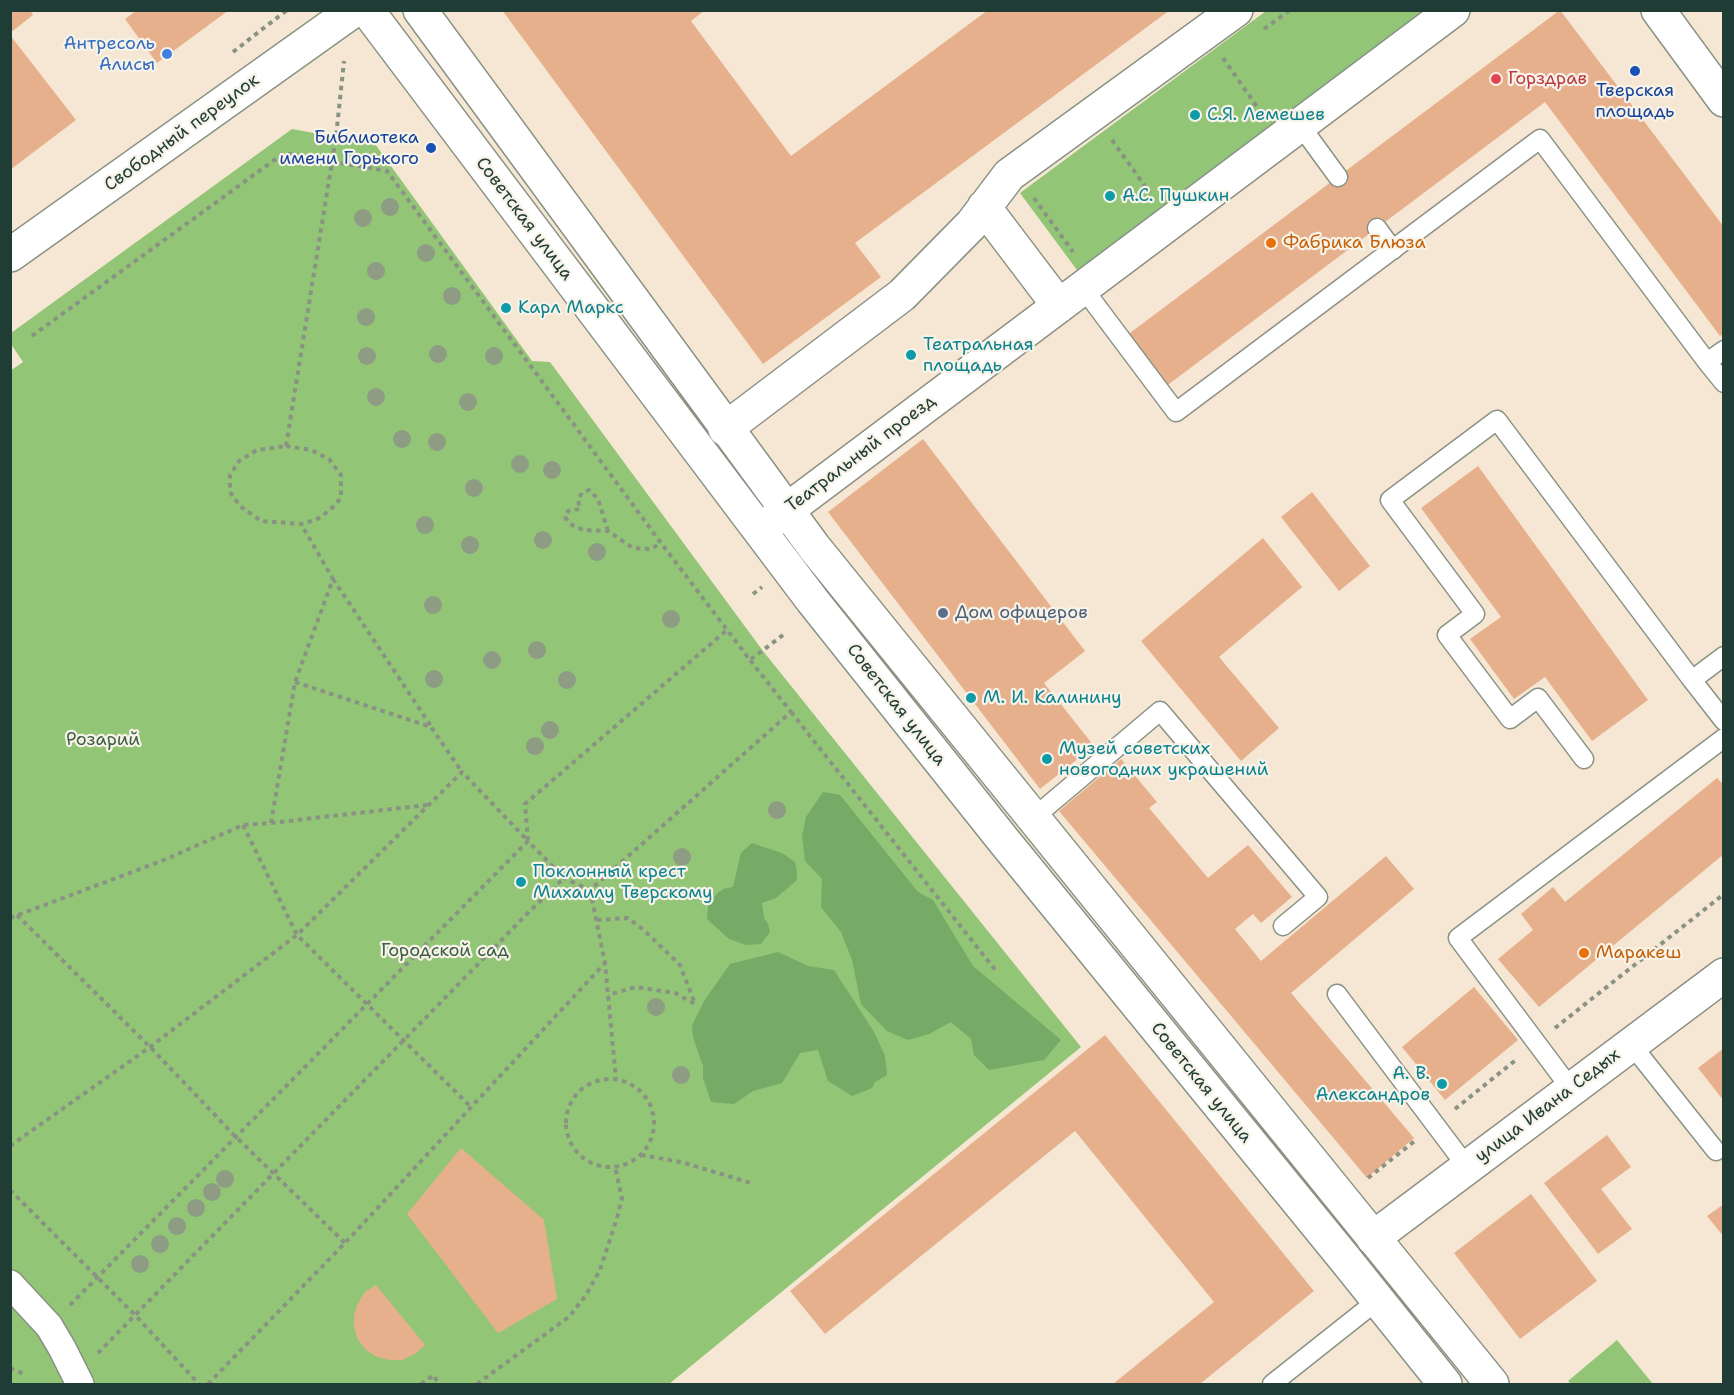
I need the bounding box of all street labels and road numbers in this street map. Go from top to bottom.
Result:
street label: Свободный переулок [100,69,264,197]
street label: Советская улица [471,153,577,285]
street label: Театральный проезд [782,391,940,517]
street label: Советская улица [842,640,950,770]
street label: Советская улица [1146,1018,1256,1148]
street label: улица Ивана Седых [1471,1044,1625,1168]

